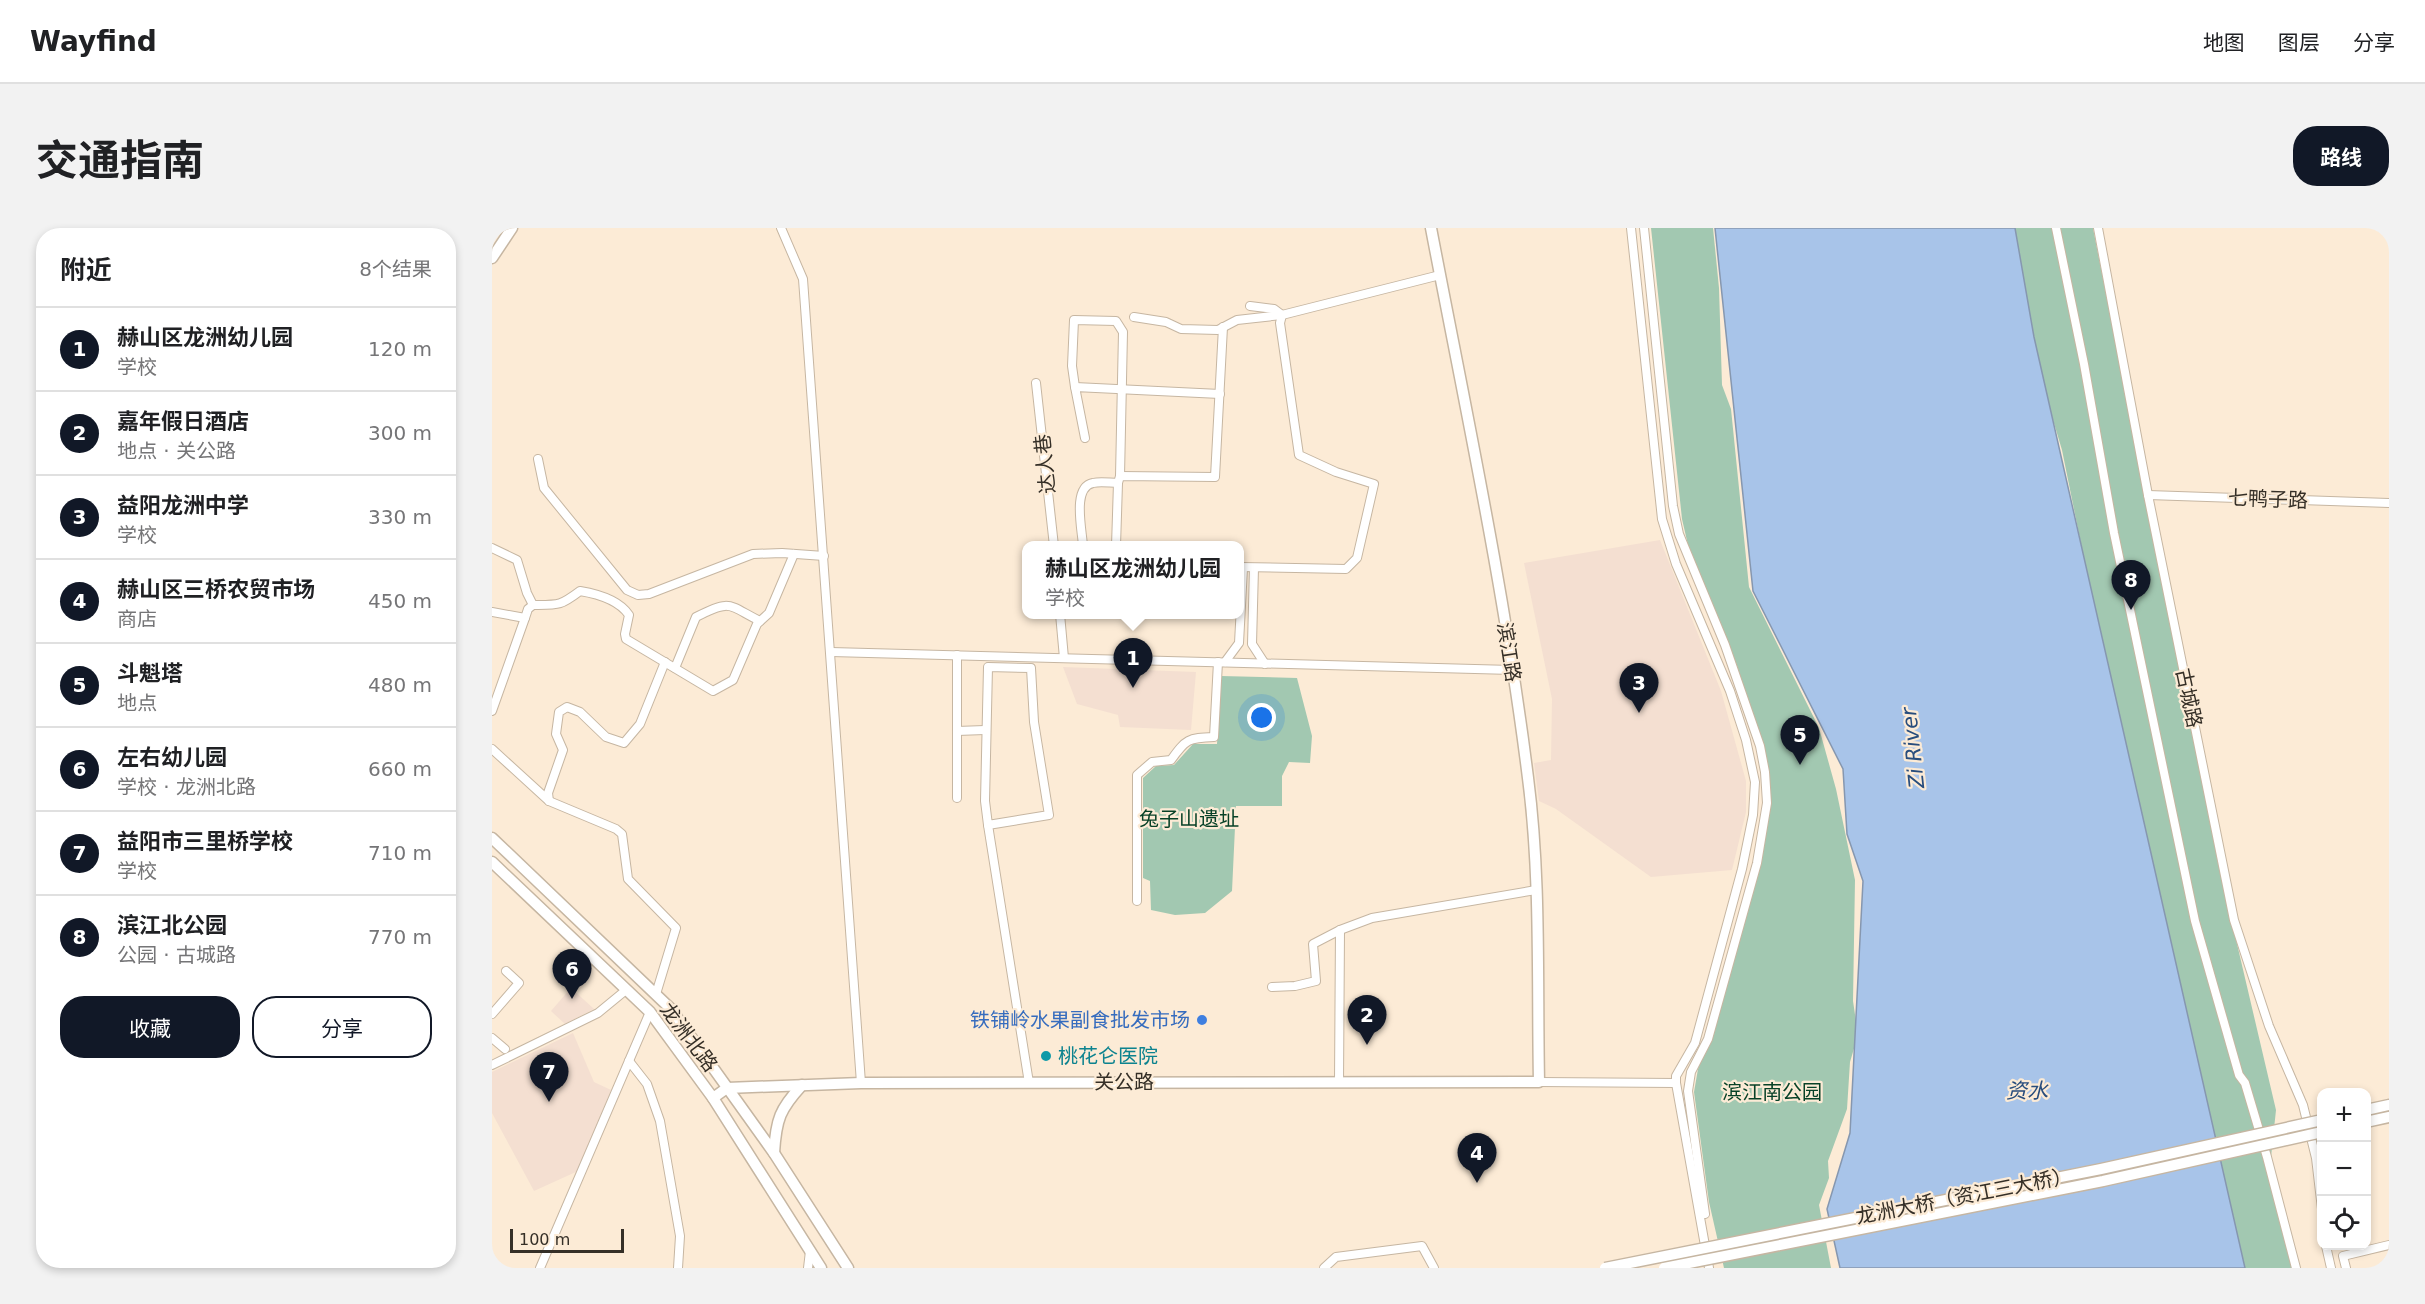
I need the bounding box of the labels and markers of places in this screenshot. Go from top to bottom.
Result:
pin: 8 [2112,560,2150,610]
pin: 1 [1114,638,1152,688]
pin: 3 [1620,664,1658,713]
pin: 5 [1780,716,1820,765]
pin: 6 [552,950,592,999]
pin: 2 [1348,996,1386,1045]
place label: 铁铺岭水果副食批发市场 [970,1008,1190,1032]
marker: 铁铺岭水果副食批发市场 [1195,1013,1209,1027]
place label: 桃花仑医院 [1058,1044,1158,1068]
marker: 桃花仑医院 [1039,1049,1053,1063]
pin: 7 [530,1052,568,1102]
pin: 4 [1458,1134,1496,1183]

